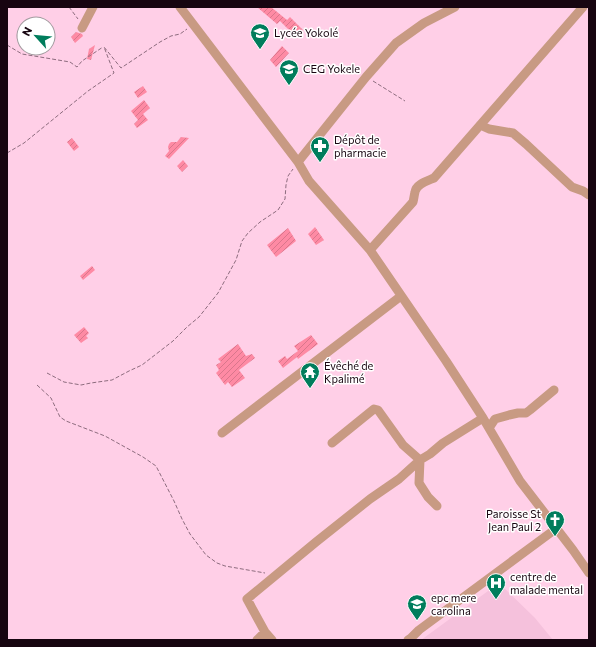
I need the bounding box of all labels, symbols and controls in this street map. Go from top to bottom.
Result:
north arrow [16,16,56,56]
school or university icon: Lycée Yokolé [249,22,271,50]
text: N [19,25,34,38]
place label: Lycée Yokolé [274,26,338,39]
school or university icon: CEG Yokele [278,58,300,86]
place label: CEG Yokele [303,62,360,75]
place label: Dépôt de pharmacie [334,133,387,159]
pharmacy icon: Dépôt de pharmacie [309,135,331,163]
place label: Évêché de Kpalimé [324,358,374,385]
temple icon: Évêché de Kpalimé [299,361,321,389]
place label: Paroisse St Jean Paul 2 [486,507,541,534]
church icon: Paroisse St Jean Paul 2 [544,509,566,537]
place label: centre de malade mental [510,570,583,596]
hospital icon: centre de malade mental [485,572,507,600]
place label: epc mere carolina [431,591,476,617]
school or university icon: epc mere carolina [406,593,428,621]

